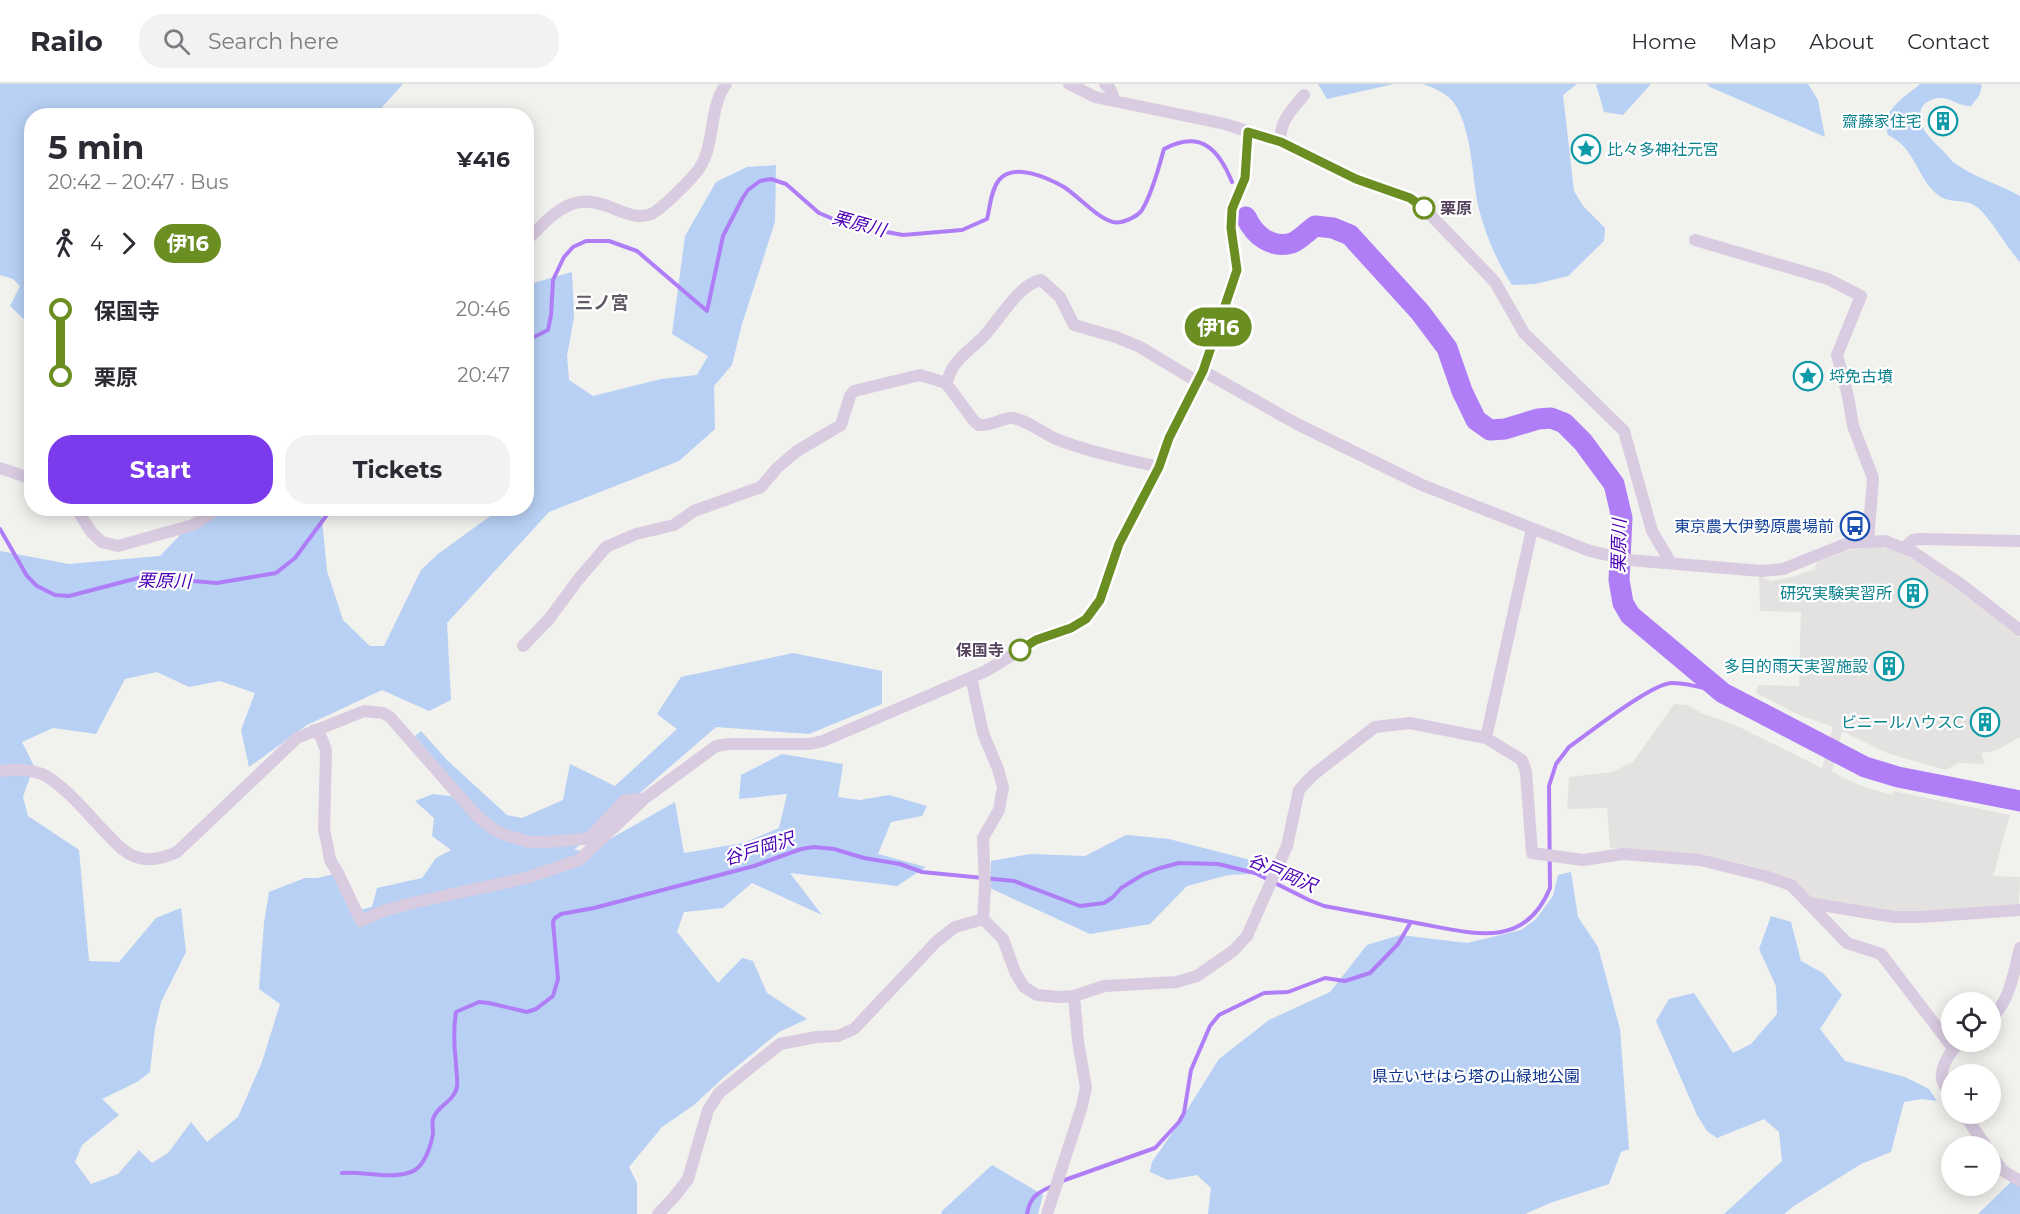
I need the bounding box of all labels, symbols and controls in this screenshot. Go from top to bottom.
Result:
search box [139,14,559,68]
text: Railo [30,24,103,58]
icon: search [160,25,193,58]
text: Search here [208,28,339,55]
text: Home [1631,29,1696,54]
text: Map [1729,29,1776,54]
text: About [1809,29,1874,54]
text: Contact [1907,29,1990,54]
building icon: 齋藤家住宅 [1927,105,1959,137]
place label: 齋藤家住宅 [1842,112,1922,131]
text: 5 min [48,127,144,167]
place icon: 比々多神社元宮 [1570,133,1602,165]
place label: 比々多神社元宮 [1607,140,1719,159]
text: ¥416 [457,146,510,173]
text: 20:42 – 20:47 · Bus [48,170,228,194]
marker: 栗原 [1413,197,1435,219]
place label: 栗原 [1440,199,1472,218]
water label: 栗原川 [830,206,890,242]
icon: walk [48,227,81,260]
icon: forward [112,227,145,260]
text: 4 [90,231,103,255]
text: 伊16 [166,231,209,256]
district label: 三ノ宮 [575,292,629,314]
text: 20:46 [456,297,510,321]
text: 保国寺 [94,298,160,325]
line badge: 伊16 [1184,308,1252,346]
text: 伊16 [1197,315,1239,340]
place icon: 埒免古墳 [1792,360,1824,392]
text: 20:47 [457,363,510,387]
text: 栗原 [94,364,138,391]
place label: 埒免古墳 [1829,367,1893,386]
button: Start [48,435,273,504]
button: Tickets [285,435,510,504]
bus stop icon: 東京農大伊勢原農場前 [1839,510,1871,542]
water label: 栗原川 [1608,517,1631,573]
place label: 東京農大伊勢原農場前 [1674,517,1834,536]
water label: 栗原川 [137,570,193,593]
building icon: 研究実験実習所 [1897,577,1929,609]
place label: 研究実験実習所 [1780,584,1892,603]
marker: 保国寺 [1009,639,1031,661]
place label: 保国寺 [956,641,1004,660]
building icon: 多目的雨天実習施設 [1873,650,1905,682]
place label: 多目的雨天実習施設 [1724,657,1868,676]
building icon: ビニールハウスC [1969,706,2001,738]
place label: ビニールハウスC [1841,713,1964,732]
water label: 谷戸岡沢 [721,827,799,870]
water label: 谷戸岡沢 [1245,849,1321,898]
map controls [1941,992,2001,1196]
button: locate [1941,992,2001,1052]
button: + [1941,1064,2001,1124]
park label: 県立いせはら塔の山緑地公園 [1372,1067,1580,1086]
button: − [1941,1136,2001,1196]

